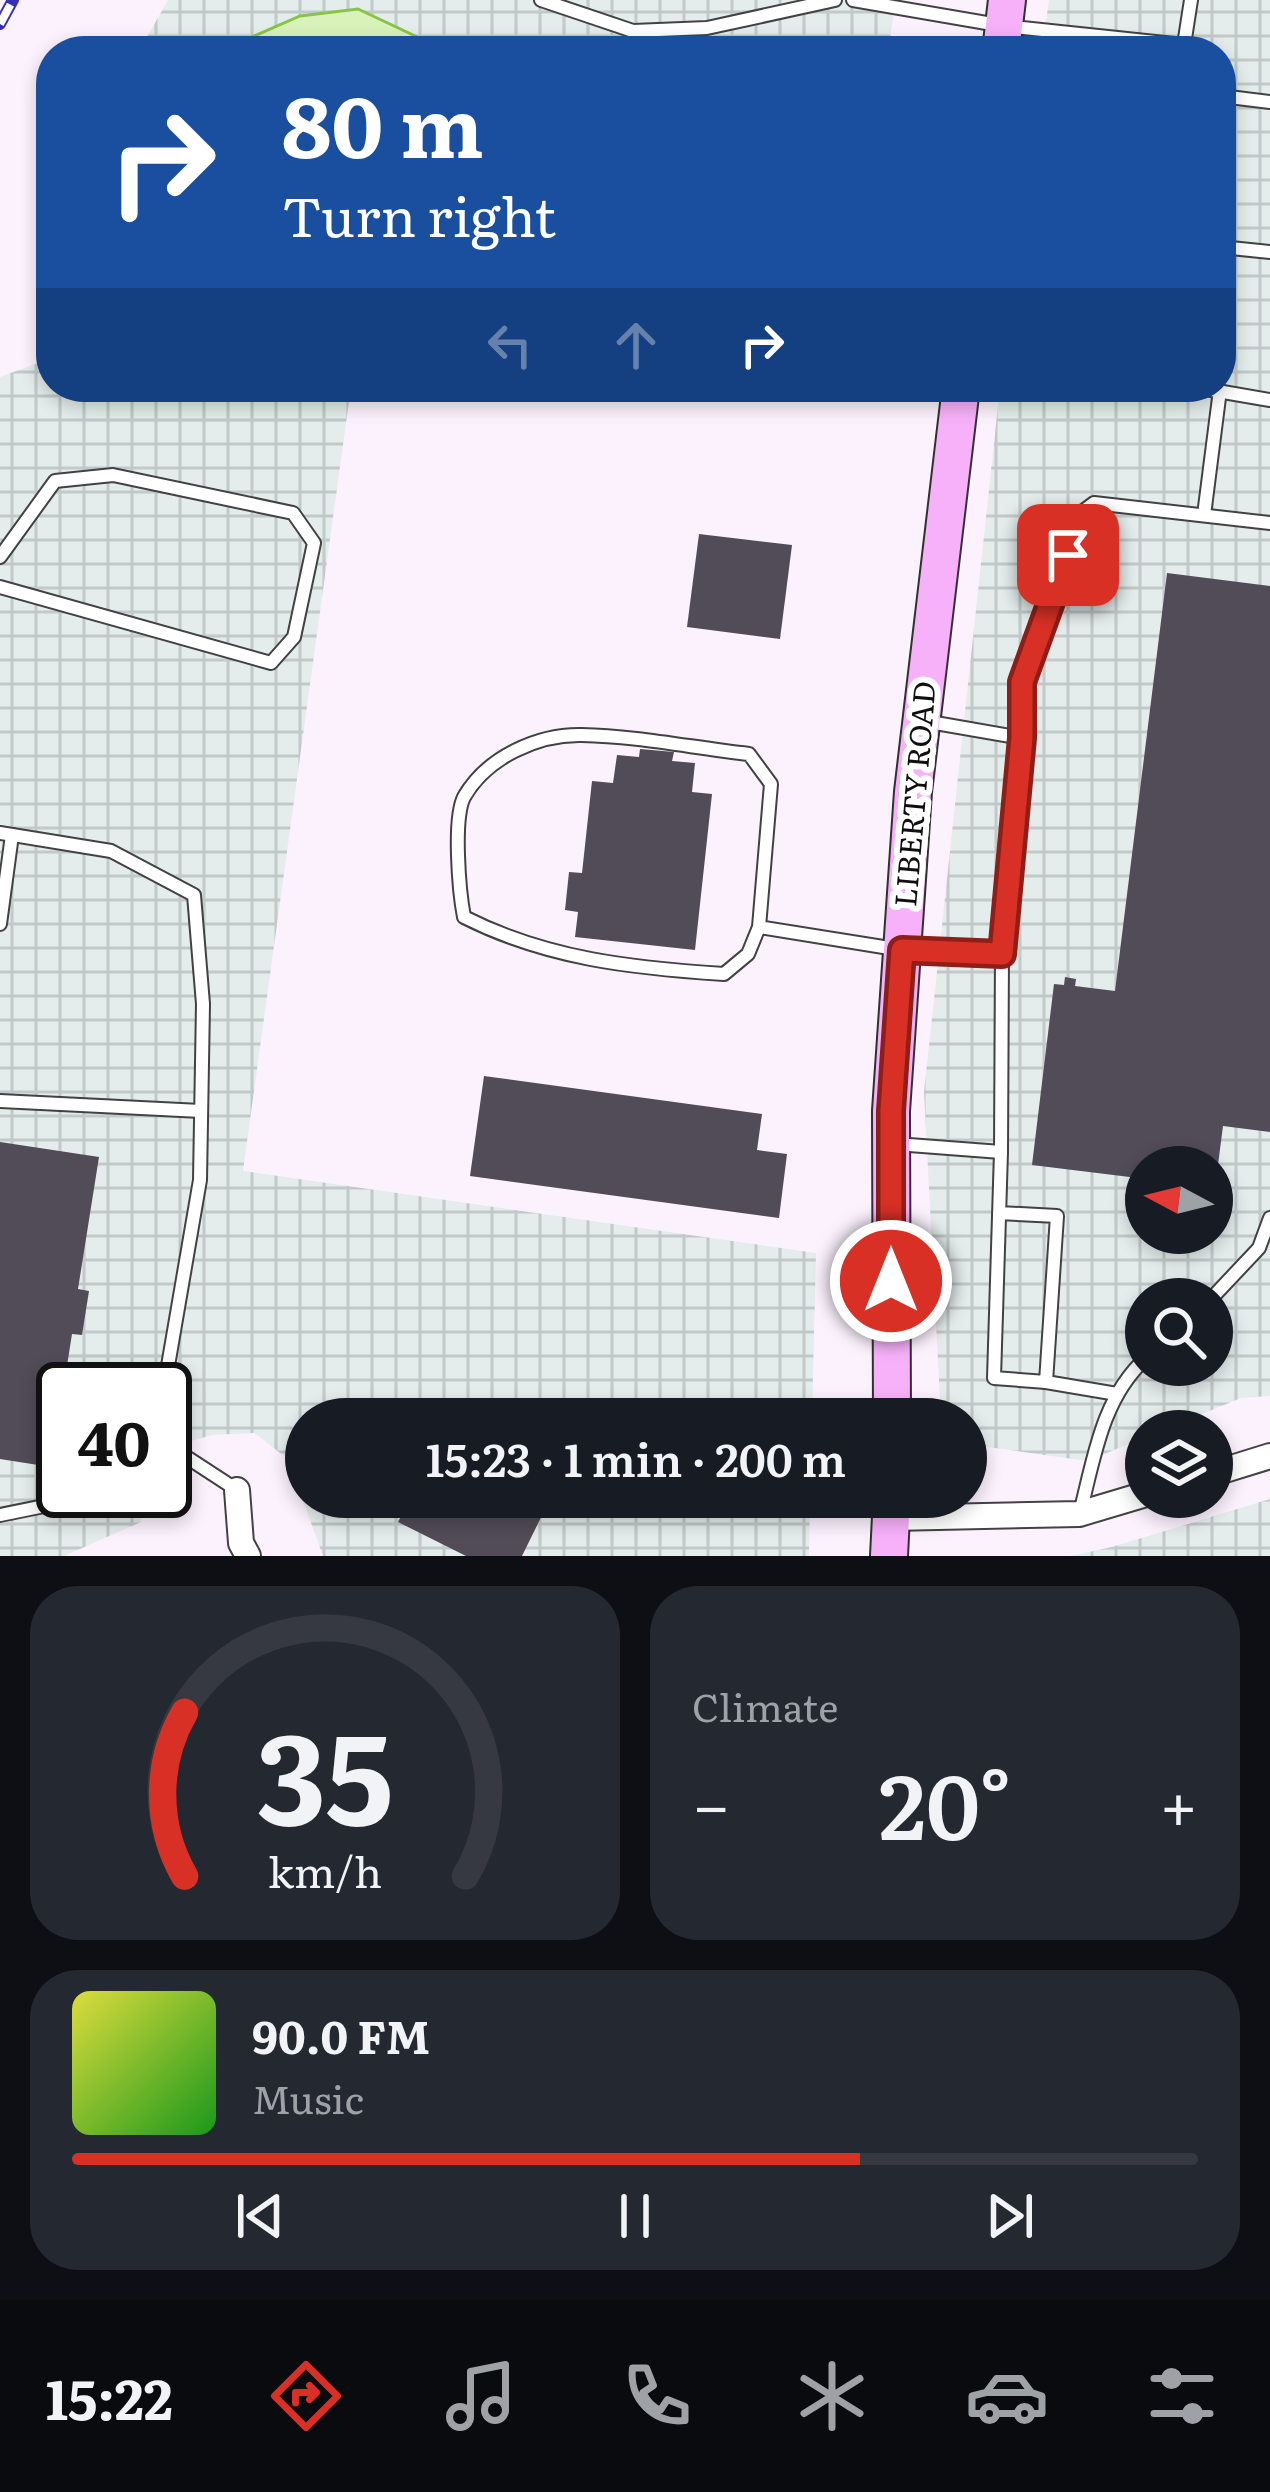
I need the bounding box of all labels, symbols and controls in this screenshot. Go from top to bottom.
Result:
text: 80 m [282,59,484,184]
icon: right [84,84,240,240]
text: Turn right [282,173,556,254]
icon: left [477,312,543,378]
icon: ahead [603,312,669,378]
icon: right [729,312,795,378]
pin [1017,504,1119,606]
icon: arrive [1035,522,1101,588]
street label: LIBERTY ROAD [881,679,945,908]
north arrow [1125,1146,1233,1254]
map controls [1125,1146,1233,1518]
position arrow [828,1218,954,1344]
button: search [1125,1278,1233,1386]
speed limit sign: 40 [36,1362,192,1518]
button: layers [1125,1410,1233,1518]
text: 15:23 · 1 min · 200 m [426,1424,846,1491]
text: Climate [692,1676,838,1734]
text: 35 [257,1678,393,1863]
text: 20° [879,1734,1011,1868]
text: − [692,1752,730,1850]
text: + [1160,1752,1198,1850]
text: km/h [268,1838,382,1901]
text: 90.0 FM [252,2001,430,2068]
text: Music [252,2068,364,2126]
icon: previous [227,2183,293,2249]
icon: pause [602,2183,668,2249]
icon: next [977,2183,1043,2249]
icon: directions [264,2354,348,2438]
icon: music [439,2354,523,2438]
icon: phone [615,2354,699,2438]
icon: climate [790,2354,874,2438]
icon: car [965,2354,1049,2438]
icon: filters [1140,2354,1224,2438]
text: 15:22 [46,2356,173,2437]

